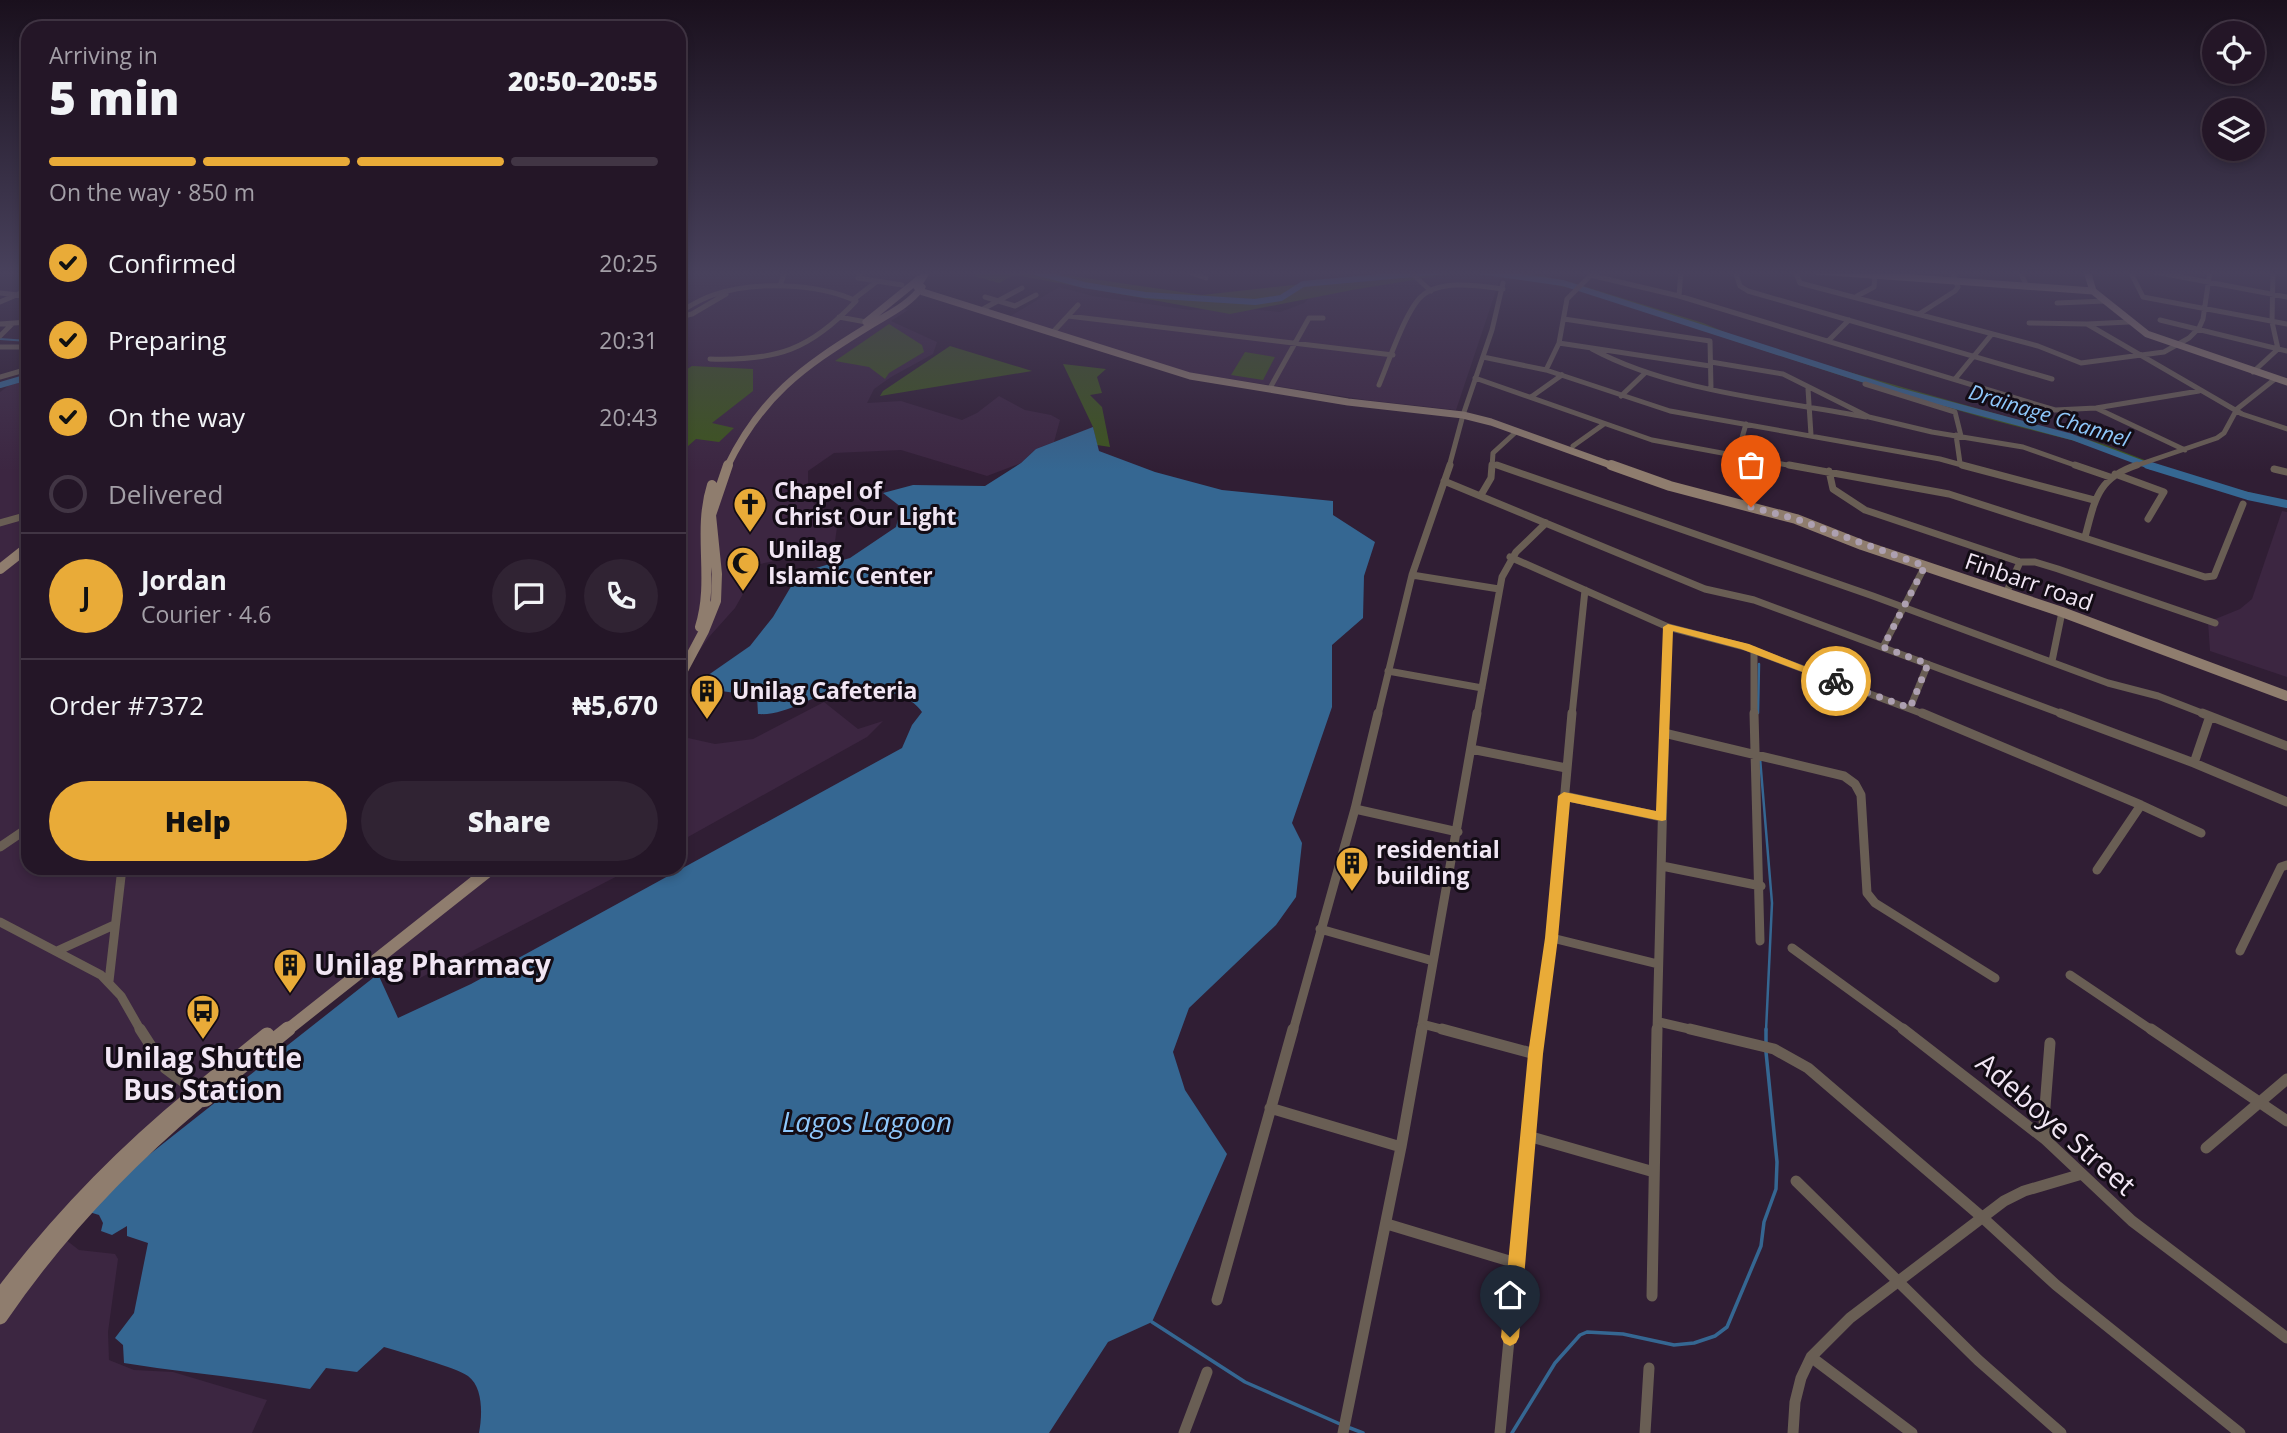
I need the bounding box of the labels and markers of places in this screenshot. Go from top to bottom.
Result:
pin [1721,435,1781,507]
place label: Chapel of Christ Our Light [774,474,957,532]
church icon: Chapel of Christ Our Light [731,485,769,534]
place label: Unilag Islamic Center [768,533,933,591]
mosque icon: Unilag Islamic Center [724,544,762,593]
building icon: Unilag Cafeteria [688,672,726,721]
place label: Unilag Cafeteria [732,674,917,706]
place label: residential building [1376,833,1500,891]
building icon: residential building [1333,844,1371,893]
place label: Unilag Pharmacy [314,945,551,983]
building icon: Unilag Pharmacy [271,946,309,995]
bus stop icon: Unilag Shuttle Bus Station [184,992,222,1041]
place label: Unilag Shuttle Bus Station [104,1038,302,1108]
pin [1480,1265,1540,1337]

